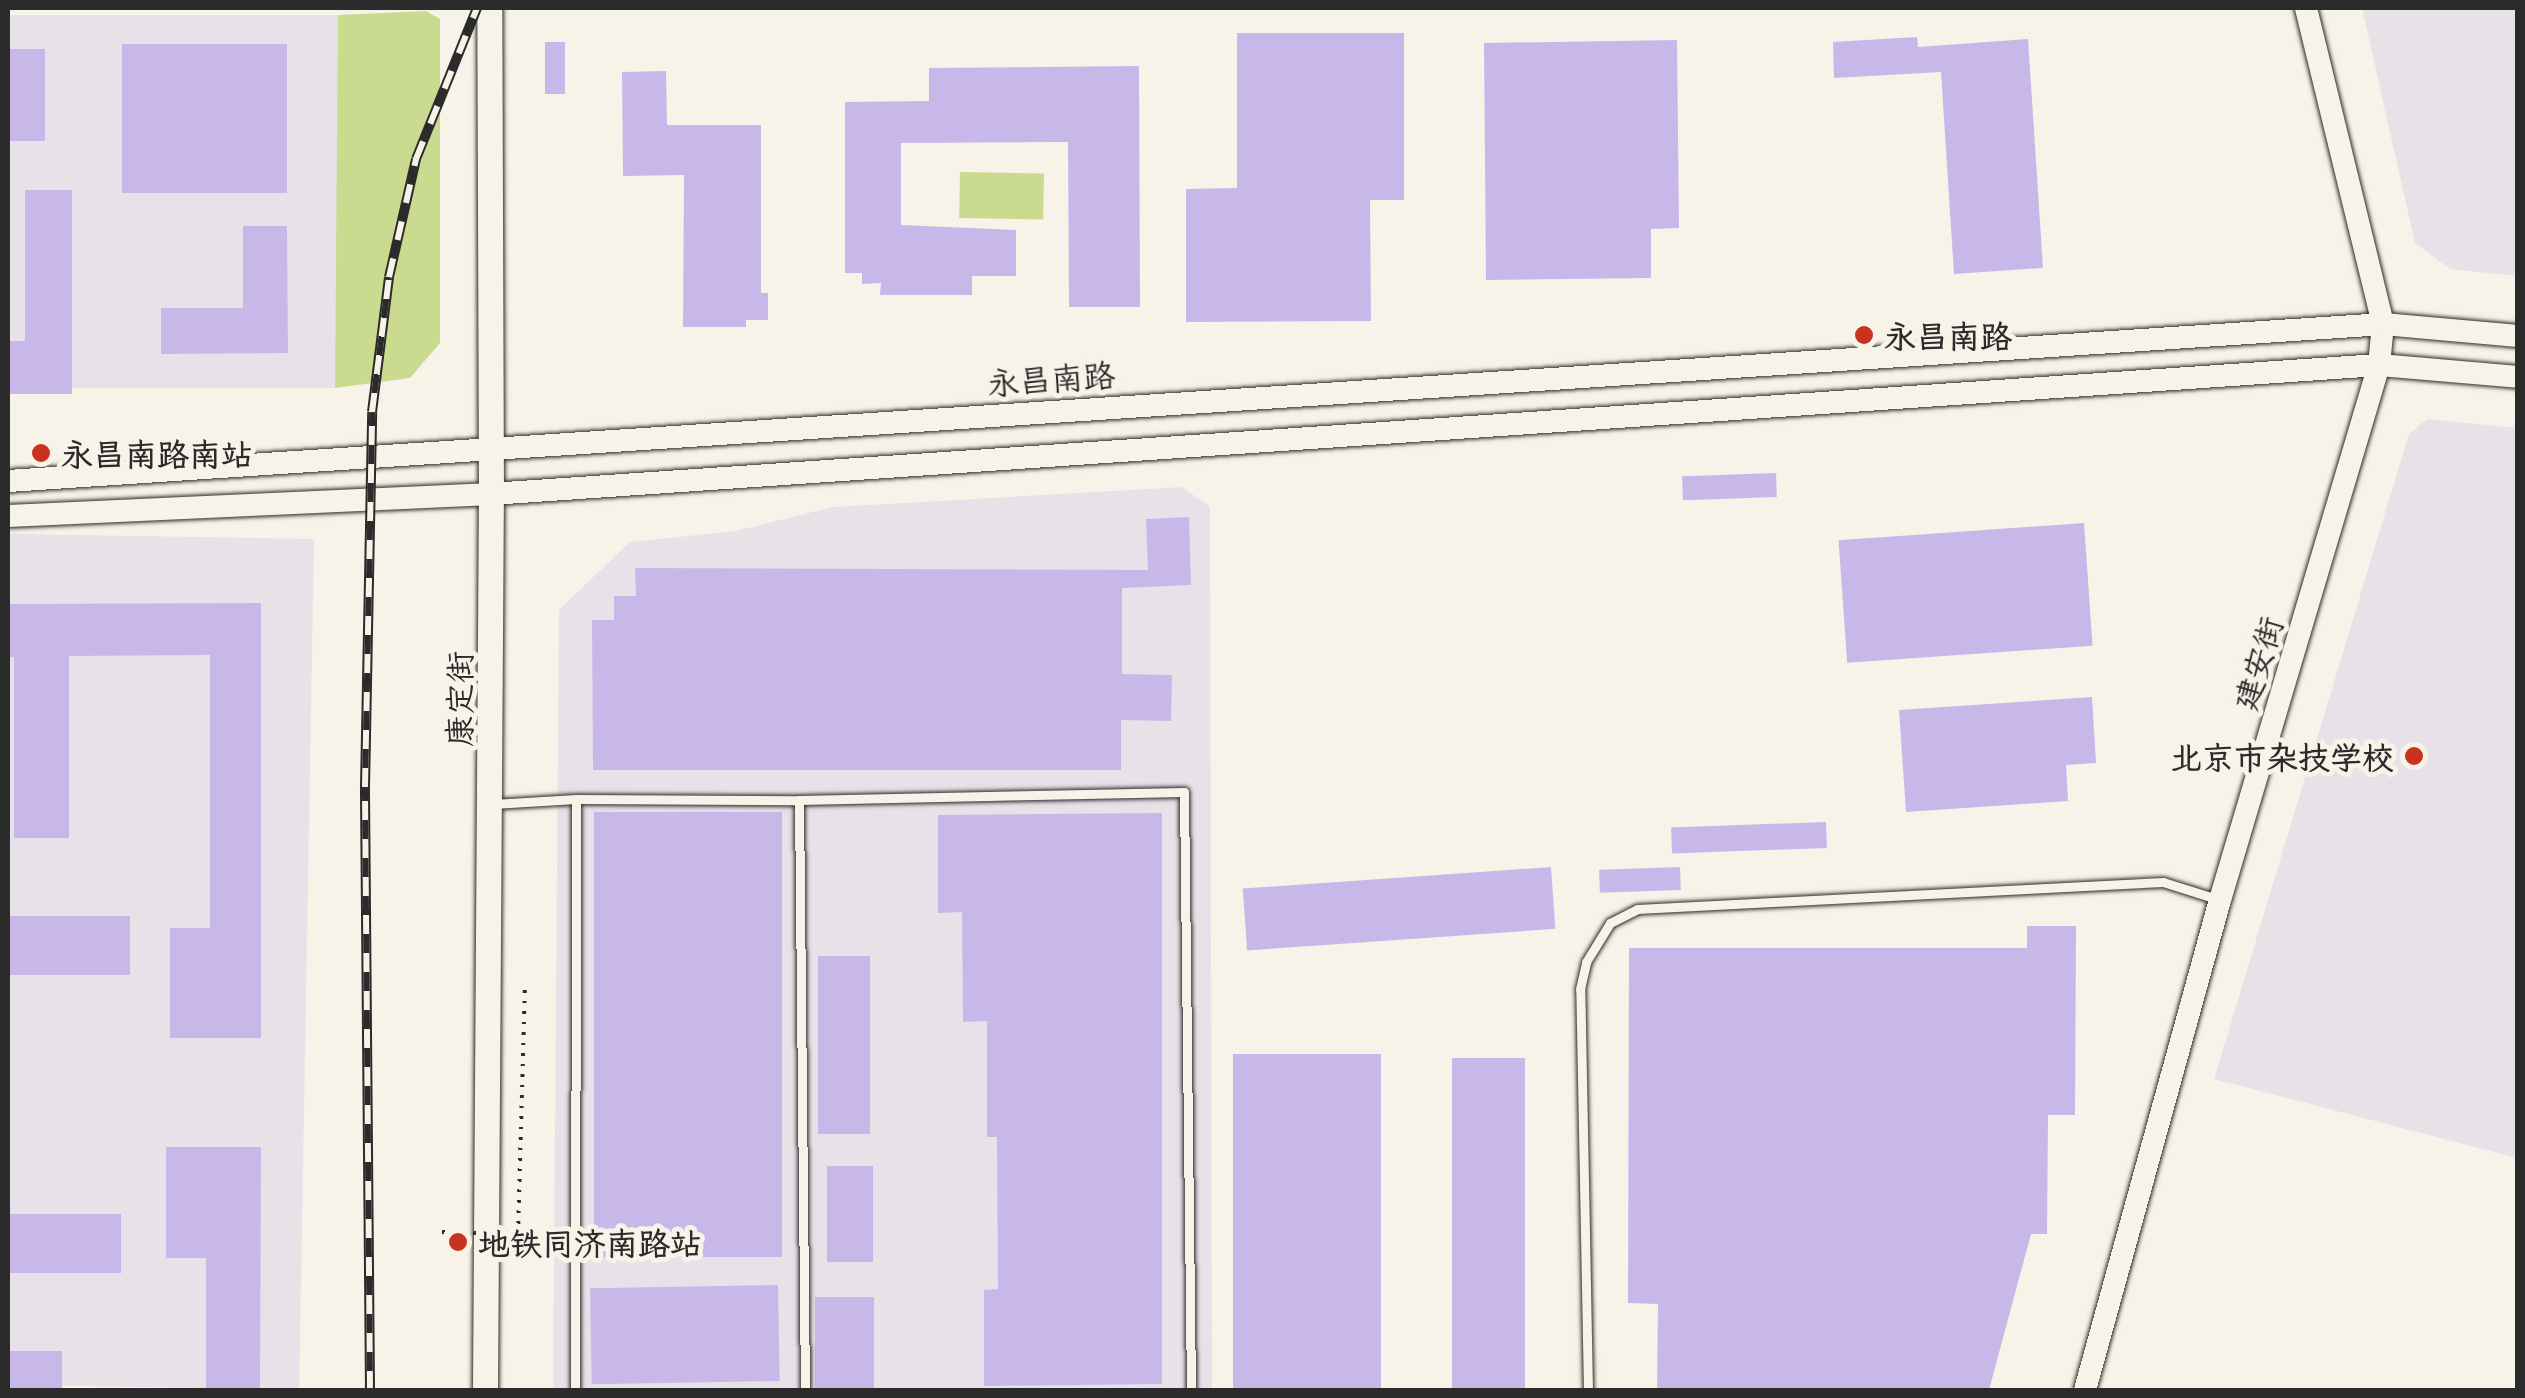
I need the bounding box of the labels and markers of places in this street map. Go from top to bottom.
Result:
place label: 永昌南路 [1884,316,2012,354]
marker: 永昌南路 [1853,324,1875,346]
place label: 永昌南路南站 [61,434,253,472]
marker: 永昌南路南站 [30,442,52,464]
place label: 北京市杂技学校 [2170,737,2394,775]
marker: 北京市杂技学校 [2403,745,2425,767]
place label: 地铁同济南路站 [478,1223,702,1261]
marker: 地铁同济南路站 [447,1231,469,1253]

